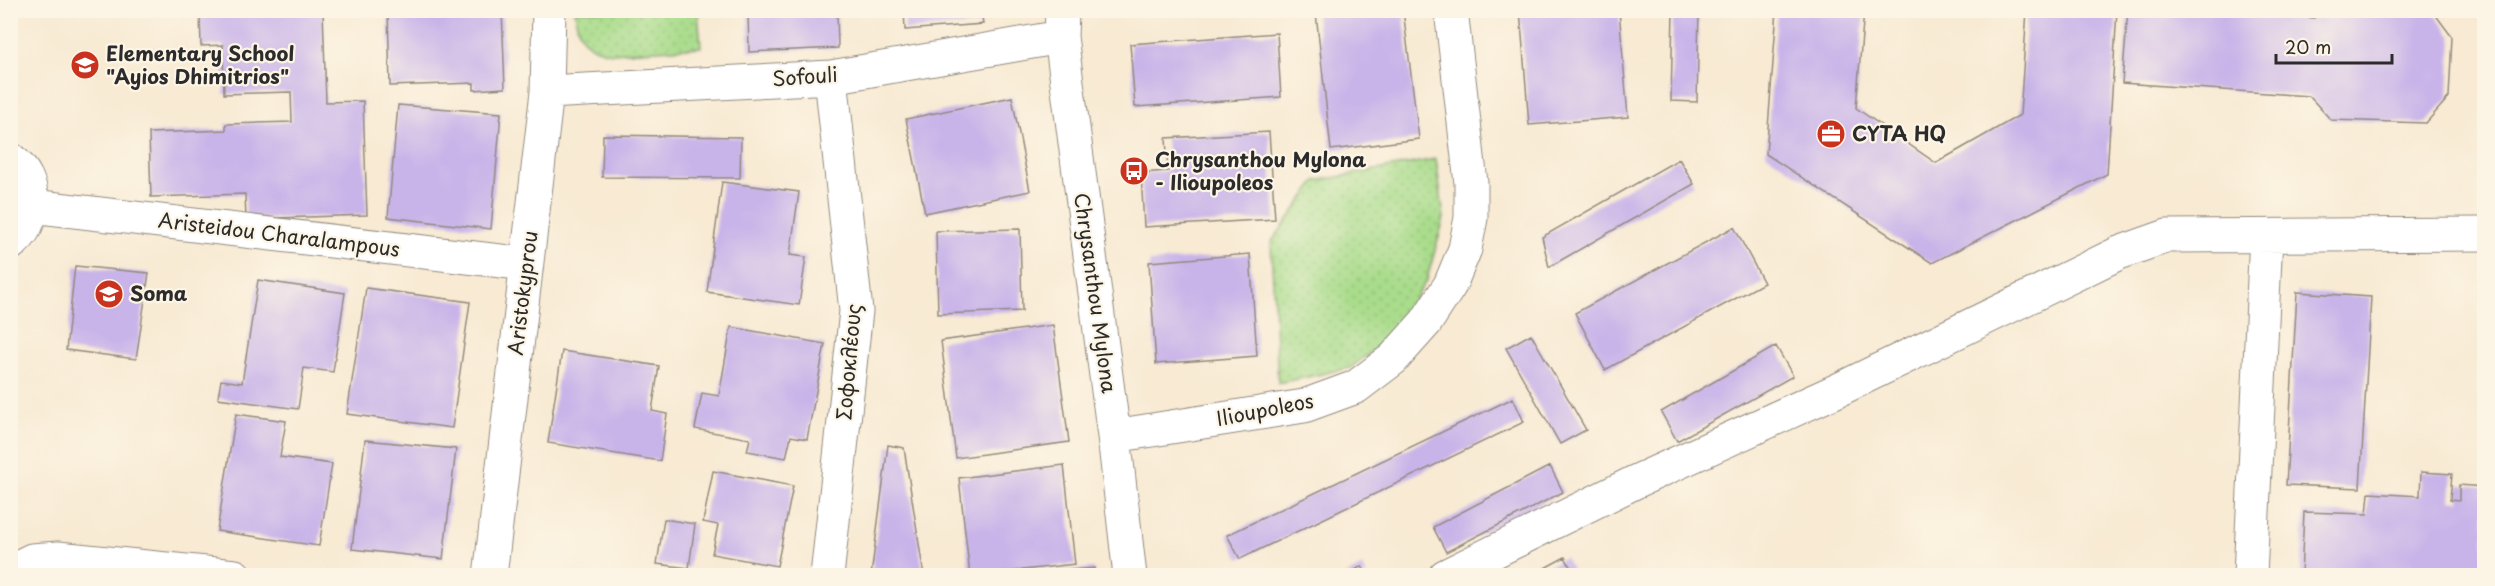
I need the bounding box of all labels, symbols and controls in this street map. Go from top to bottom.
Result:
scale bar [2276,27,2392,65]
text: 20 m [2285,33,2331,60]
place label: Elementary School "Ayios Dhimitrios" [106,38,294,91]
school or university icon: Elementary School "Ayios Dhimitrios" [69,49,101,81]
street label: Sofouli [771,59,839,93]
office icon: CYTA HQ [1815,118,1847,150]
place label: CYTA HQ [1852,118,1946,148]
place label: Chrysanthou Mylona - Ilioupoleos [1155,144,1366,197]
bus stop icon: Chrysanthou Mylona - Ilioupoleos [1118,155,1150,187]
street label: Chrysanthou Mylona [1067,191,1125,395]
street label: Aristeidou Charalampous [157,204,402,264]
street label: Aristokyprou [499,229,545,357]
school or university icon: Soma [93,278,125,310]
place label: Soma [130,278,188,308]
street label: Σοφοκλέους [828,302,868,421]
street label: Ilioupoleos [1213,385,1316,433]

